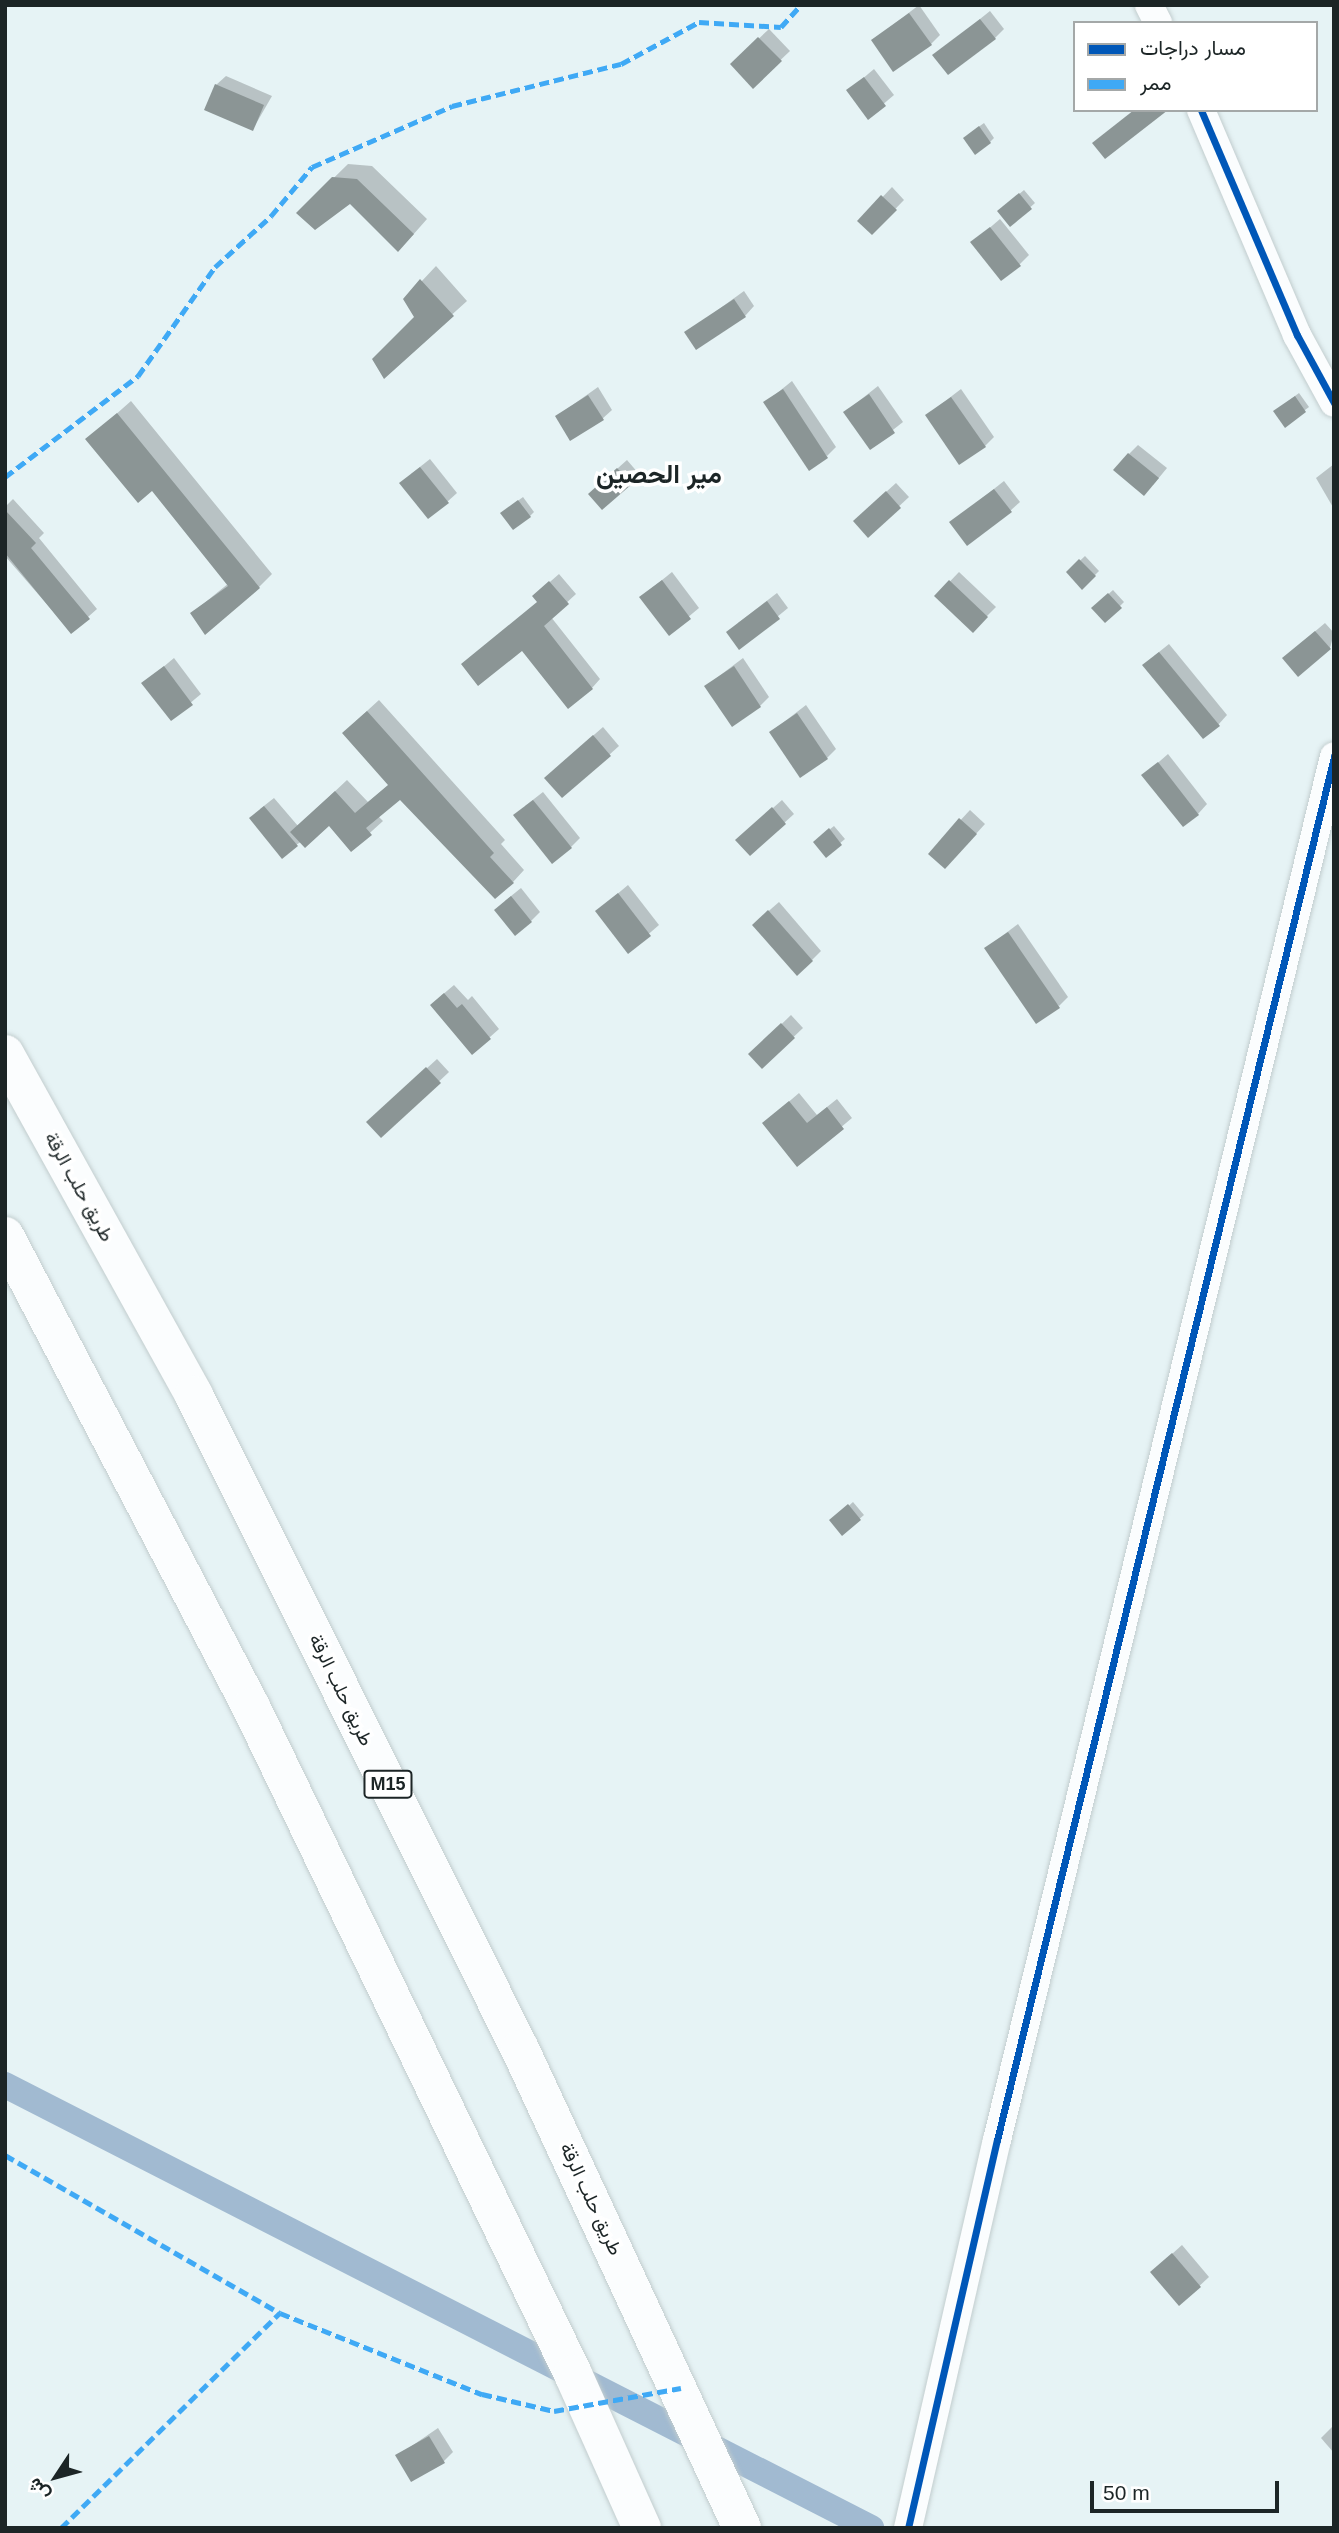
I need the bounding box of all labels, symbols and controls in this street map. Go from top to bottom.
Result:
legend [1073,21,1318,112]
text: مسار دراجات [1140,36,1246,59]
text: ممر [1140,71,1171,94]
district label: مير الحصين [596,459,722,491]
street label: طريق حلب الرقة [40,1128,118,1246]
street label: طريق حلب الرقة [304,1630,378,1750]
road number: M15 [362,1770,414,1798]
street label: طريق حلب الرقة [555,2139,627,2259]
north arrow [21,2442,91,2512]
scale bar [1094,2466,1283,2510]
text: ش [23,2474,54,2505]
text: 50 m [1103,2481,1150,2504]

